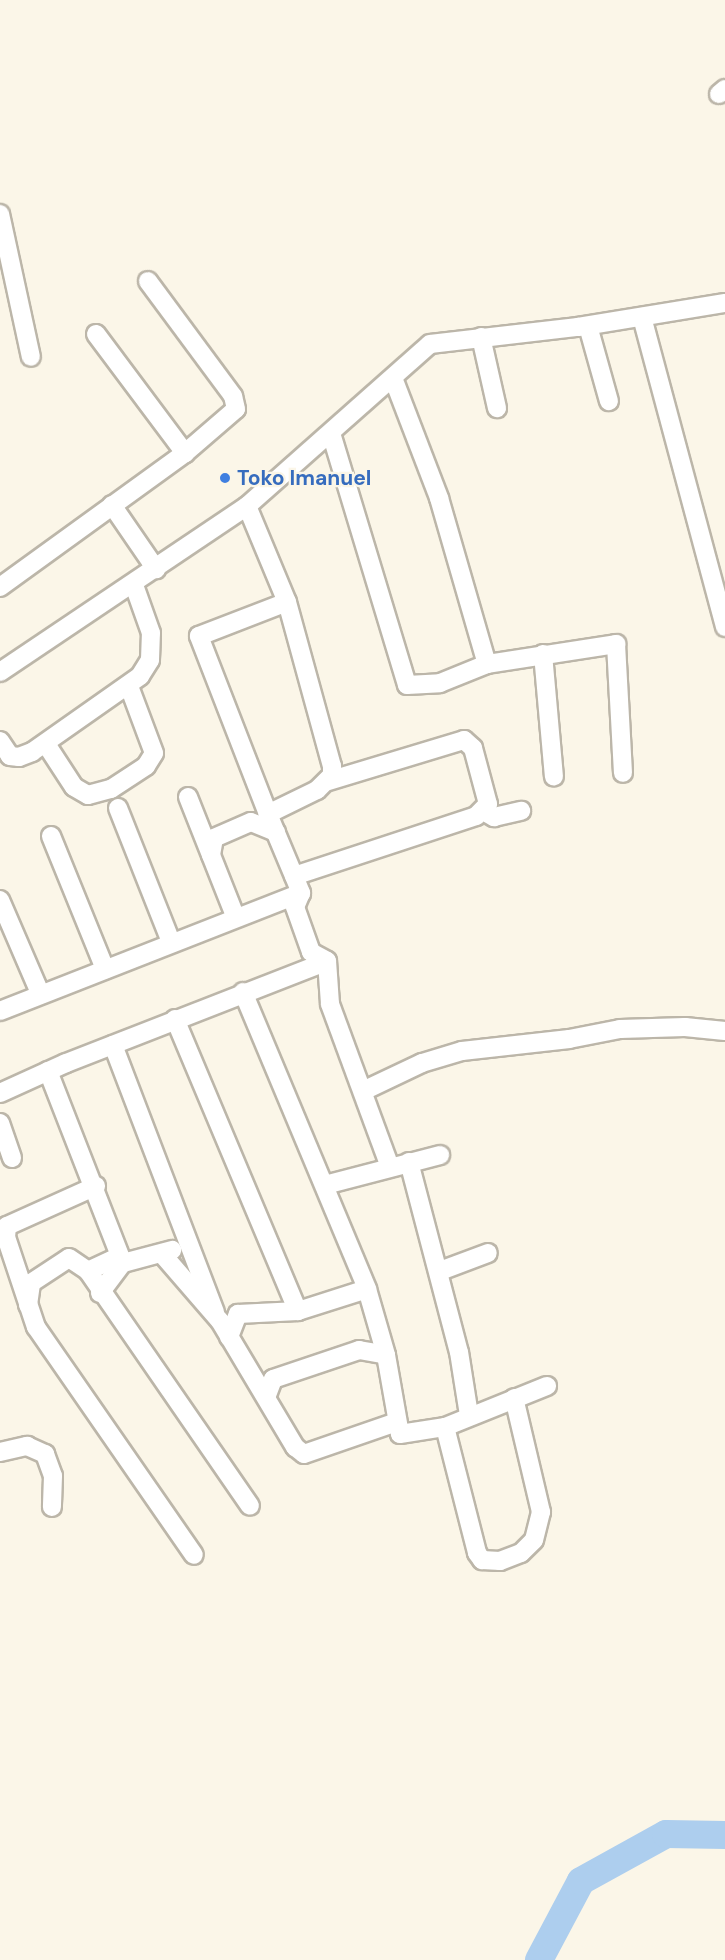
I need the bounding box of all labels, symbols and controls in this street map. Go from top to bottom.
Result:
place label: Toko Imanuel [237,465,371,491]
marker: Toko Imanuel [218,471,232,485]

